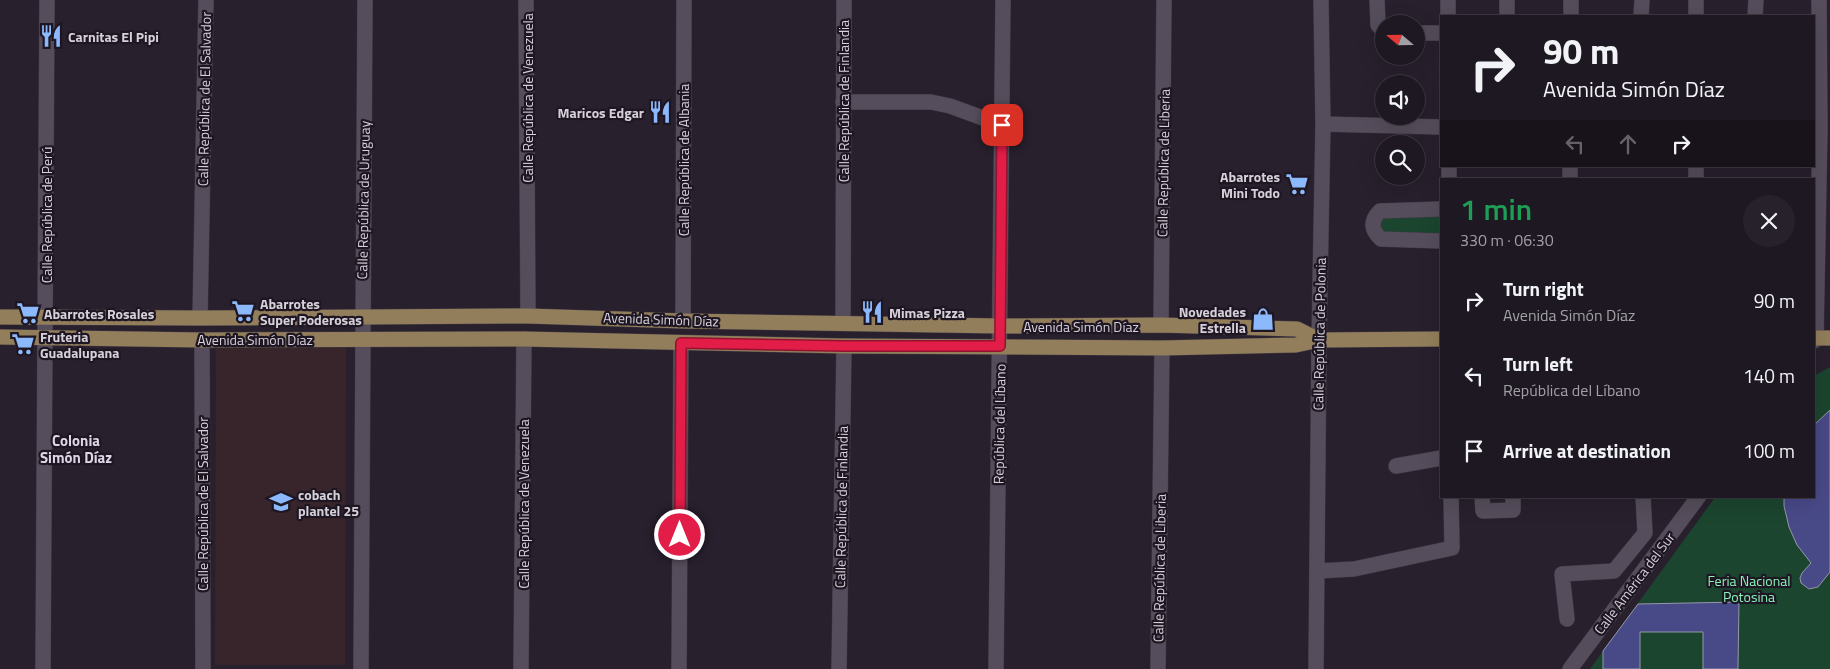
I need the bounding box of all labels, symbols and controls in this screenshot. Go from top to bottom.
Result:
street label: Calle República de El Salvador [192,12,216,186]
street label: Calle República de Venezuela [517,13,538,183]
north arrow [1375,15,1425,65]
map controls [1375,15,1425,185]
street label: Calle República de Finlandia [833,20,854,182]
restaurant icon: Carnitas El Pipi [38,23,64,49]
text: 90 m [1543,24,1619,78]
place label: Carnitas El Pipi [68,26,159,47]
icon: right [1460,35,1525,100]
text: Avenida Simón Díaz [1543,72,1725,106]
button: sound [1375,75,1425,125]
street label: Calle República de Albania [673,84,694,236]
street label: Calle República de Liberia [1151,89,1175,237]
restaurant icon: Maricos Edgar [647,99,673,125]
place label: Maricos Edgar [557,102,644,123]
pin [981,104,1023,146]
icon: arrive [988,111,1016,139]
street label: Calle República de Uruguay [351,120,375,280]
icon: left [1561,130,1589,158]
icon: ahead [1614,130,1642,158]
icon: right [1667,130,1695,158]
button: search [1375,135,1425,185]
street label: Calle República de Perú [36,147,57,283]
place label: Abarrotes Mini Todo [1220,166,1280,203]
supermarket icon: Abarrotes Mini Todo [1284,171,1310,197]
text: 1 min [1460,186,1532,232]
button: close [1743,195,1795,247]
text: 330 m · 06:30 [1460,228,1554,252]
street label: Calle República de Polonia [1307,257,1331,411]
text: Turn right [1503,274,1584,303]
text: 90 m [1754,286,1795,315]
icon: right [1460,287,1488,315]
place label: Abarrotes Super Poderosas [260,293,362,330]
supermarket icon: Abarrotes Super Poderosas [230,298,256,324]
restaurant icon: Mimas Pizza [859,299,885,325]
supermarket icon: Abarrotes Rosales [15,300,41,326]
place label: Novedades Estrella [1179,301,1246,338]
place label: Mimas Pizza [889,302,965,323]
place label: Abarrotes Rosales [44,303,155,324]
text: Avenida Simón Díaz [1503,303,1635,327]
street label: Avenida Simón Díaz [603,306,719,332]
shop icon: Novedades Estrella [1250,306,1276,332]
street label: Avenida Simón Díaz [1023,316,1139,337]
place label: Fruteria Guadalupana [40,326,119,363]
street label: Avenida Simón Díaz [197,329,313,350]
supermarket icon: Fruteria Guadalupana [10,331,36,357]
text: Turn left [1503,349,1573,378]
text: 140 m [1743,361,1795,390]
icon: left [1460,362,1488,390]
street label: República del Líbano [987,364,1011,484]
text: República del Líbano [1503,378,1640,402]
street label: Calle República de El Salvador [192,417,213,591]
street label: Calle República de Venezuela [513,419,534,589]
street label: Calle República de Finlandia [829,426,853,588]
district label: Colonia Simón Díaz [40,429,112,469]
text: Arrive at destination [1503,436,1671,465]
text: 100 m [1743,436,1795,465]
icon: arrive [1460,437,1488,465]
place label: cobach plantel 25 [298,484,359,521]
school or university icon: cobach plantel 25 [268,489,294,515]
street label: Calle República de Liberia [1147,494,1171,642]
position arrow [653,508,705,560]
street label: Calle América del Sur [1589,527,1680,638]
park label: Feria Nacional Potosina [1708,570,1791,607]

